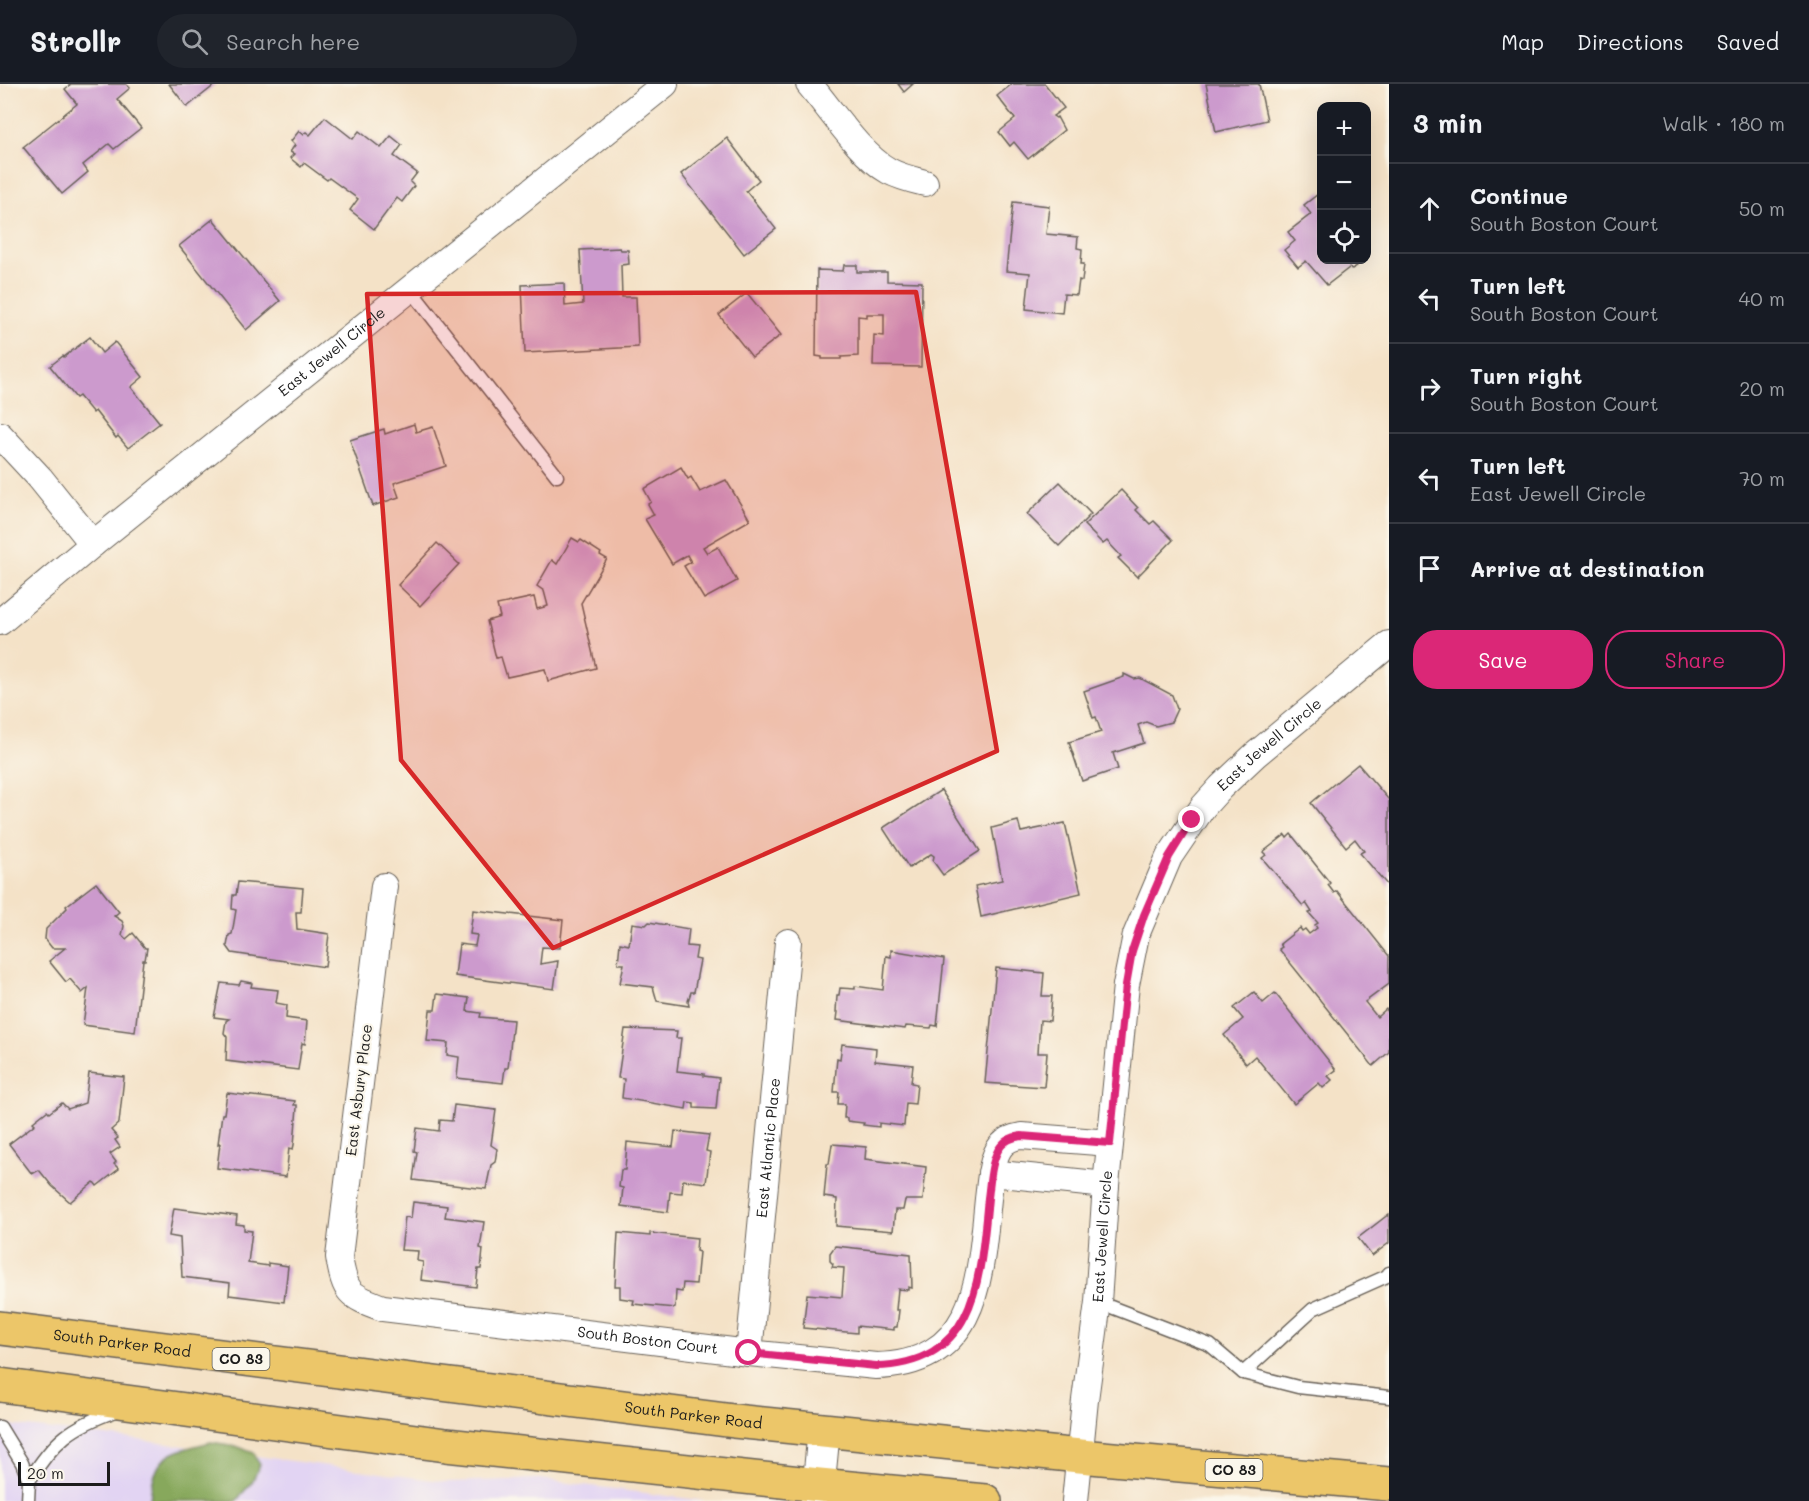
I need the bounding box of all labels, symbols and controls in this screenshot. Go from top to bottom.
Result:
search box [157,14,577,68]
text: Strollr [30,23,121,59]
icon: search [178,25,211,58]
text: Search here [226,27,360,56]
text: Map [1501,28,1544,55]
text: Directions [1577,28,1684,55]
text: Saved [1717,28,1779,55]
map controls [1317,102,1371,264]
button: + [1317,102,1371,156]
text: 3 min [1413,106,1482,140]
text: Walk · 180 m [1662,110,1785,136]
button: − [1317,156,1371,210]
text: Continue [1470,181,1568,210]
icon: ahead [1413,192,1446,225]
text: 50 m [1739,195,1785,221]
button: locate [1317,210,1371,264]
text: South Boston Court [1470,210,1659,236]
text: Turn left [1470,271,1566,300]
icon: left [1413,282,1446,315]
text: 40 m [1739,285,1785,311]
text: South Boston Court [1470,300,1659,326]
street label: East Jewell Circle [274,302,389,400]
text: Turn right [1470,361,1582,390]
icon: right [1413,372,1446,405]
text: 20 m [1739,375,1785,401]
text: South Boston Court [1470,390,1659,416]
text: Turn left [1470,451,1566,480]
icon: left [1413,462,1446,495]
text: 70 m [1739,465,1785,491]
text: East Jewell Circle [1470,480,1646,506]
icon: arrive [1413,552,1446,585]
text: Arrive at destination [1470,554,1705,583]
button: Save [1413,630,1593,689]
button: Share [1605,630,1785,689]
street label: East Jewell Circle [1212,693,1325,795]
route end [1178,806,1204,832]
street label: East Asbury Place [340,1023,376,1157]
street label: East Atlantic Place [751,1077,784,1219]
street label: East Jewell Circle [1087,1169,1116,1303]
street label: South Boston Court [576,1321,719,1358]
street label: South Parker Road [52,1324,192,1361]
route start [735,1339,761,1365]
road number: CO 83 [212,1348,270,1370]
street label: South Parker Road [624,1396,763,1433]
scale bar [18,1459,110,1486]
road number: CO 83 [1206,1459,1262,1481]
text: 20 m [27,1462,64,1483]

